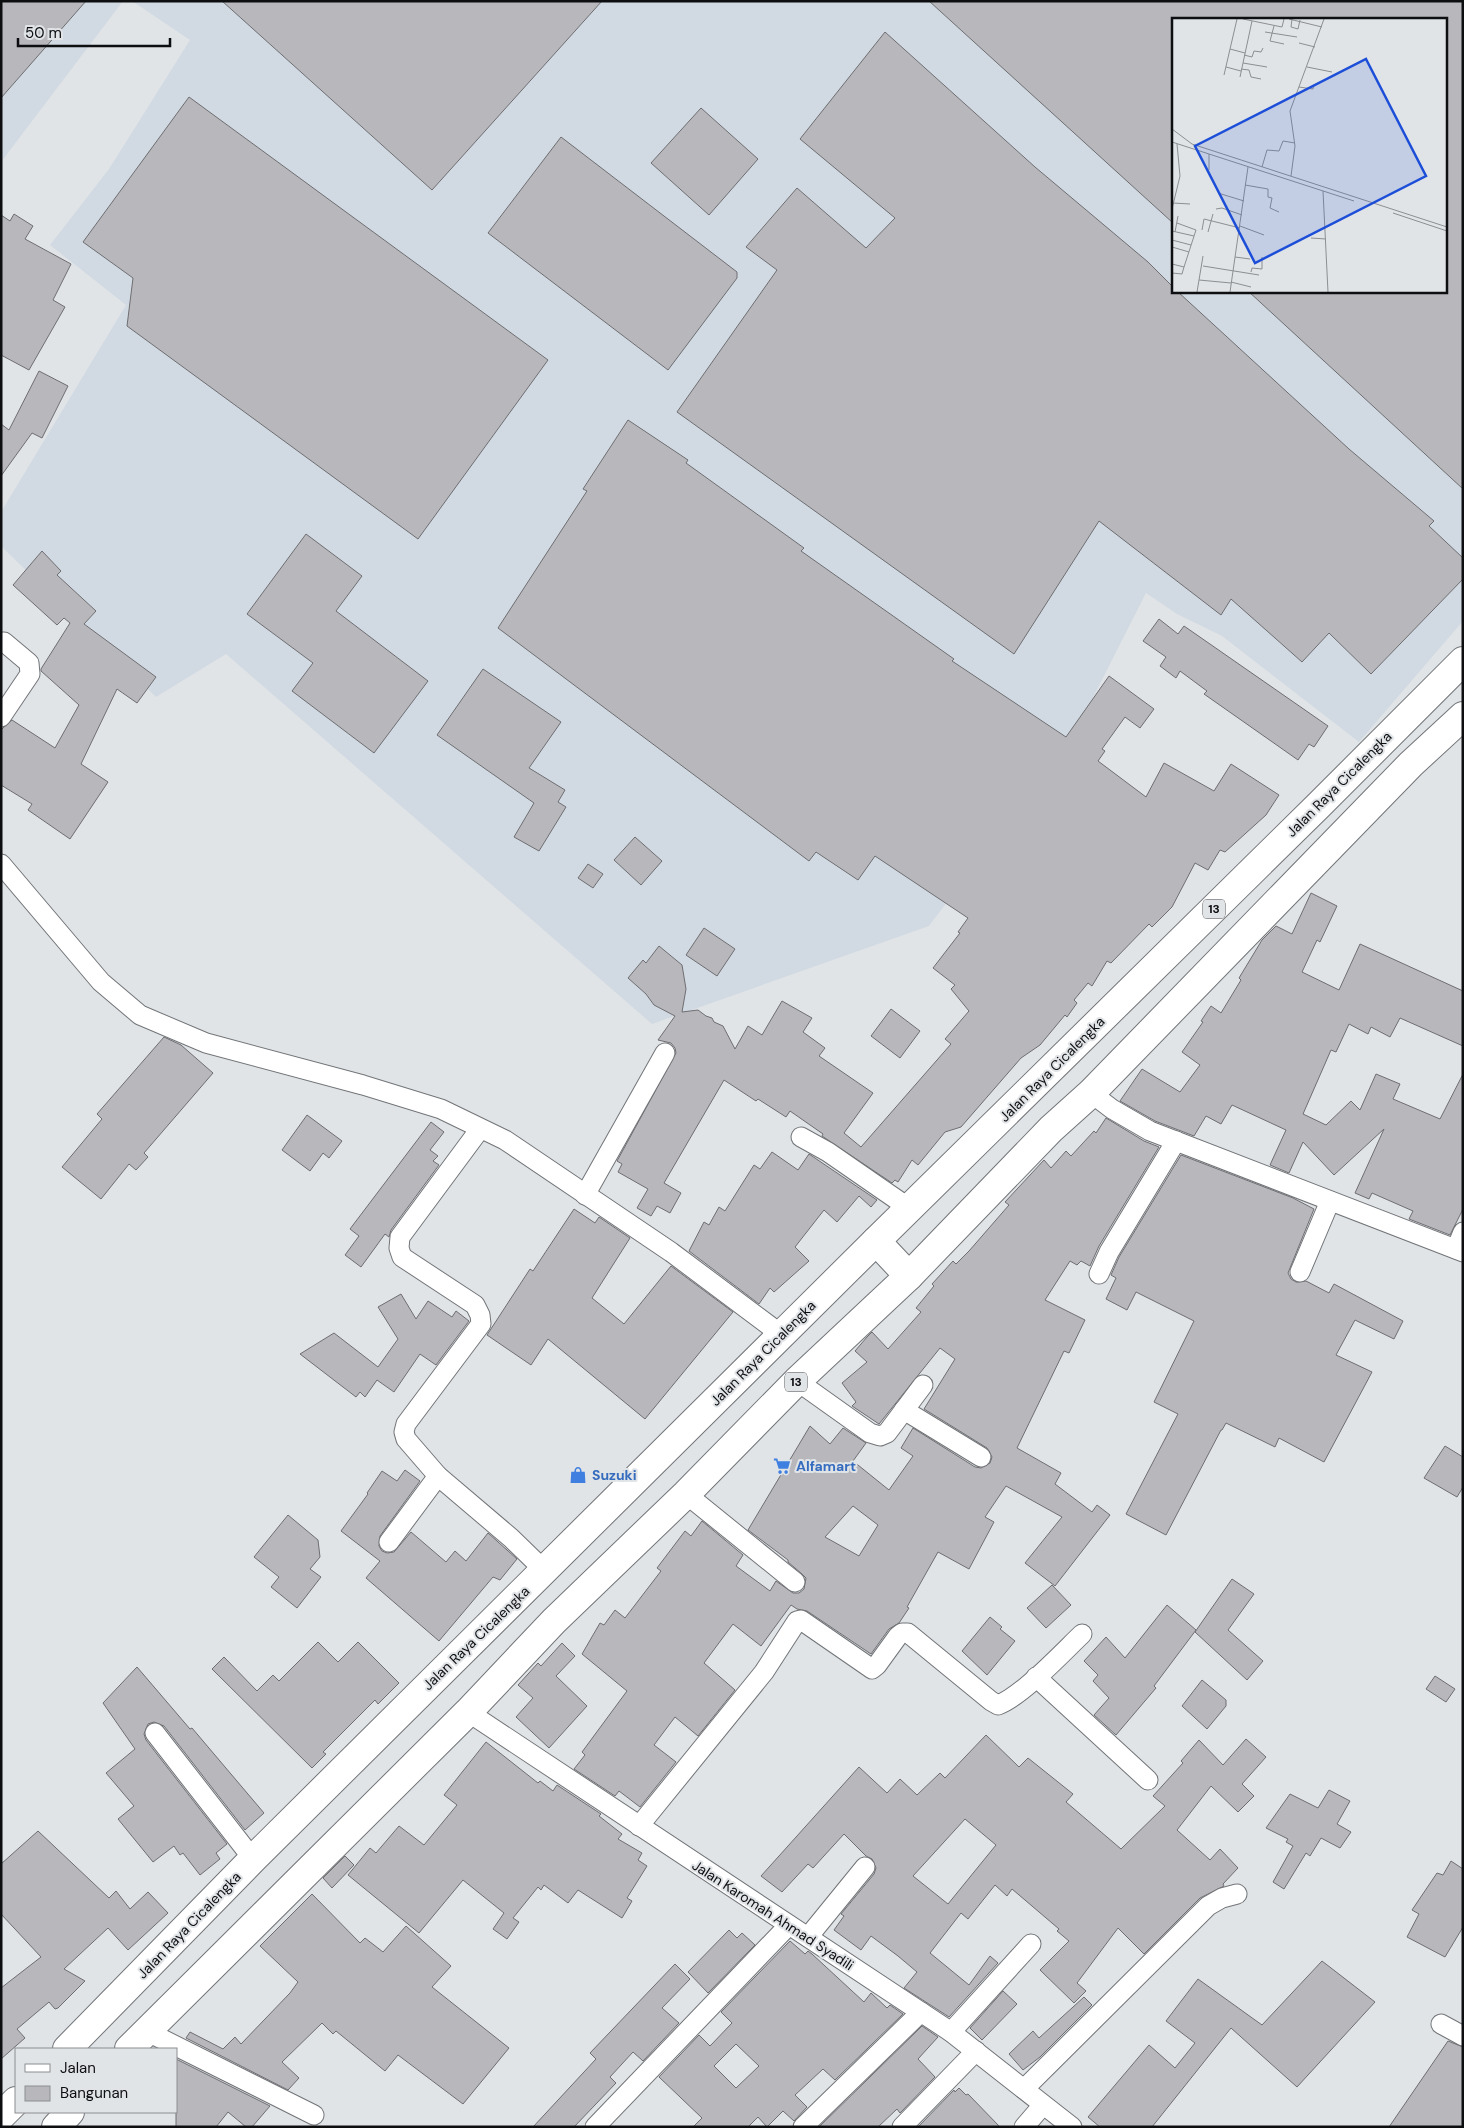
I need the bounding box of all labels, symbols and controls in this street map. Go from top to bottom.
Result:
scale bar [18,15,170,47]
inset map [1172,18,1446,292]
text: 50 m [25,23,62,43]
street label: Jalan Raya Cicalengka [1282,727,1396,841]
road number: 13 [1203,900,1225,919]
street label: Jalan Raya Cicalengka [995,1012,1109,1126]
street label: Jalan Raya Cicalengka [706,1296,820,1410]
road number: 13 [785,1372,807,1391]
supermarket icon: Alfamart [772,1456,792,1476]
place label: Alfamart [796,1457,856,1475]
shop icon: Suzuki [568,1465,588,1485]
place label: Suzuki [592,1466,637,1484]
street label: Jalan Raya Cicalengka [419,1582,533,1694]
street label: Jalan Karomah Ahmad Syadili [689,1856,857,1974]
street label: Jalan Raya Cicalengka [133,1868,245,1982]
legend [15,2048,178,2113]
text: Jalan [60,2058,96,2078]
text: Bangunan [60,2083,128,2103]

